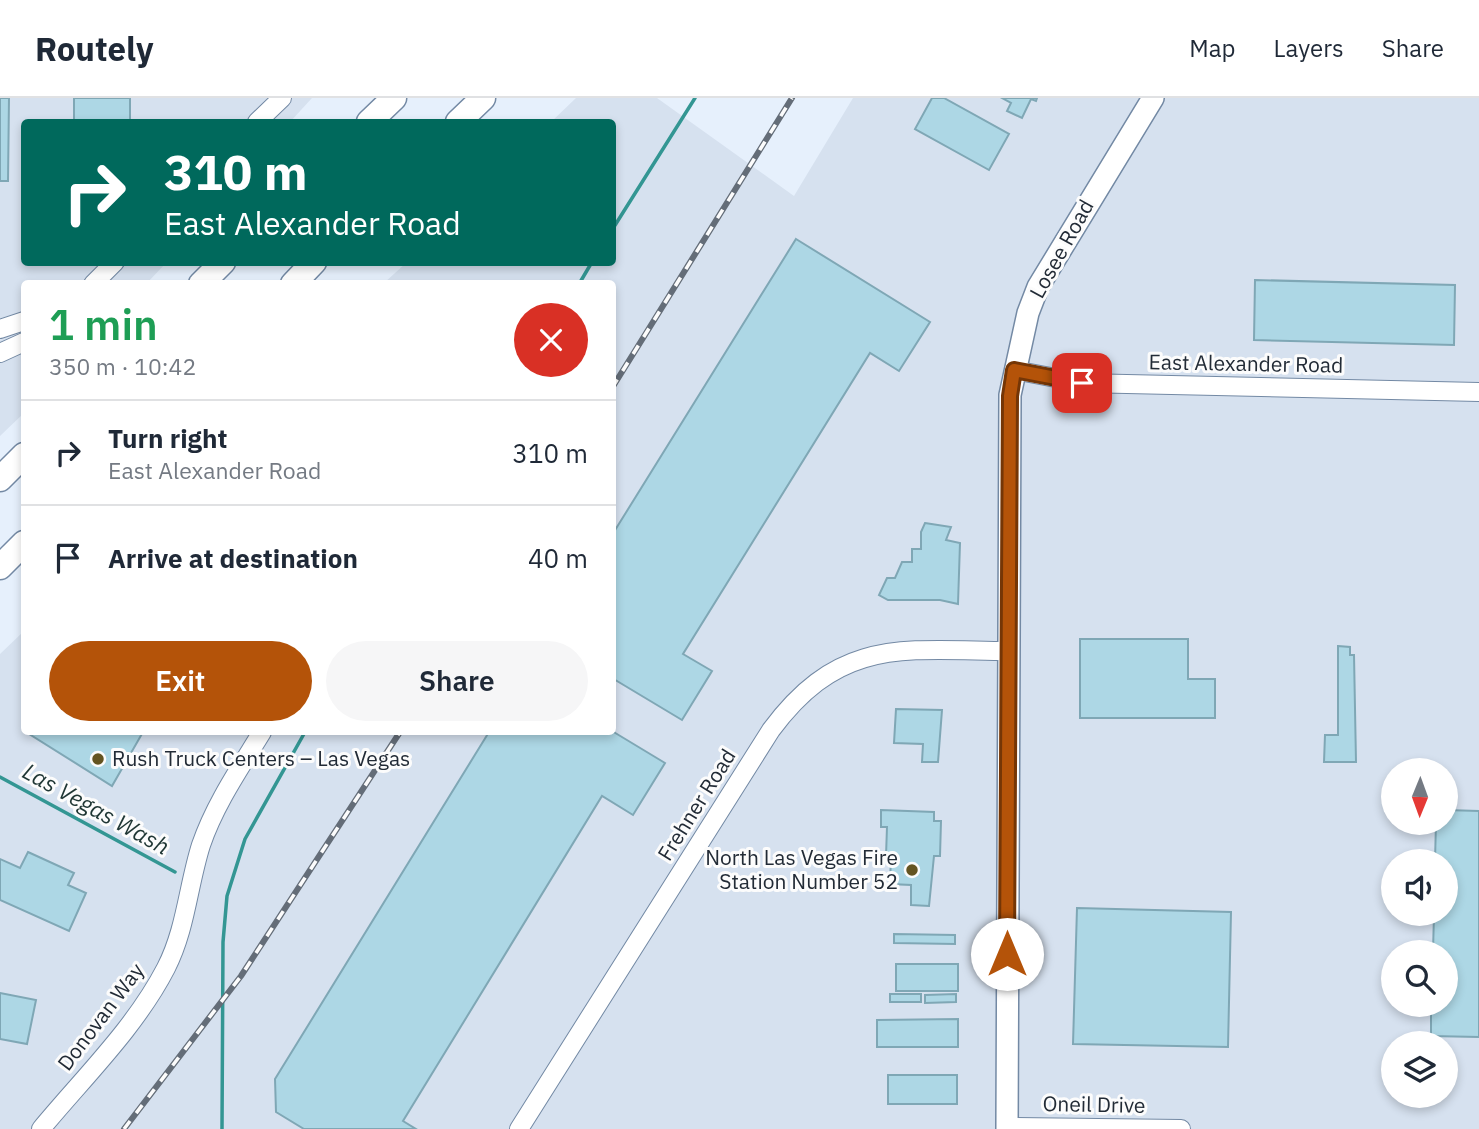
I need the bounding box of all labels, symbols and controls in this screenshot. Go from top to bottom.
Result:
text: Routely [35,27,154,70]
text: Map [1189,32,1236,64]
text: Layers [1274,32,1344,64]
text: Share [1382,32,1444,64]
text: 310 m [164,140,308,203]
icon: right [49,147,140,238]
street label: Losee Road [1023,194,1100,303]
text: East Alexander Road [164,202,461,244]
text: 1 min [49,297,158,352]
button: close [514,303,588,377]
street label: East Alexander Road [1148,347,1344,379]
text: 350 m · 10:42 [49,351,196,381]
pin [1052,353,1112,413]
icon: arrive [1063,364,1101,402]
text: Turn right [108,421,227,455]
icon: right [49,434,87,472]
text: 310 m [512,436,588,470]
text: East Alexander Road [108,455,321,485]
icon: arrive [49,539,87,577]
text: Arrive at destination [108,541,358,575]
text: 40 m [528,541,588,575]
button: Exit [49,641,312,721]
button: Share [326,641,588,721]
street label: Frehner Road [651,743,742,866]
place label: Rush Truck Centers – Las Vegas [112,744,410,772]
marker: Rush Truck Centers – Las Vegas [90,751,106,767]
water label: Las Vegas Wash [18,755,175,861]
north arrow [1381,758,1458,835]
map controls [1381,758,1458,1108]
place label: North Las Vegas Fire Station Number 52 [705,843,898,895]
button: sound [1381,849,1458,926]
marker: North Las Vegas Fire Station Number 52 [904,862,920,878]
position arrow [970,917,1044,991]
button: search [1381,940,1458,1017]
street label: Donovan Way [51,957,150,1076]
button: layers [1381,1031,1458,1108]
street label: Oneil Drive [1042,1089,1146,1119]

